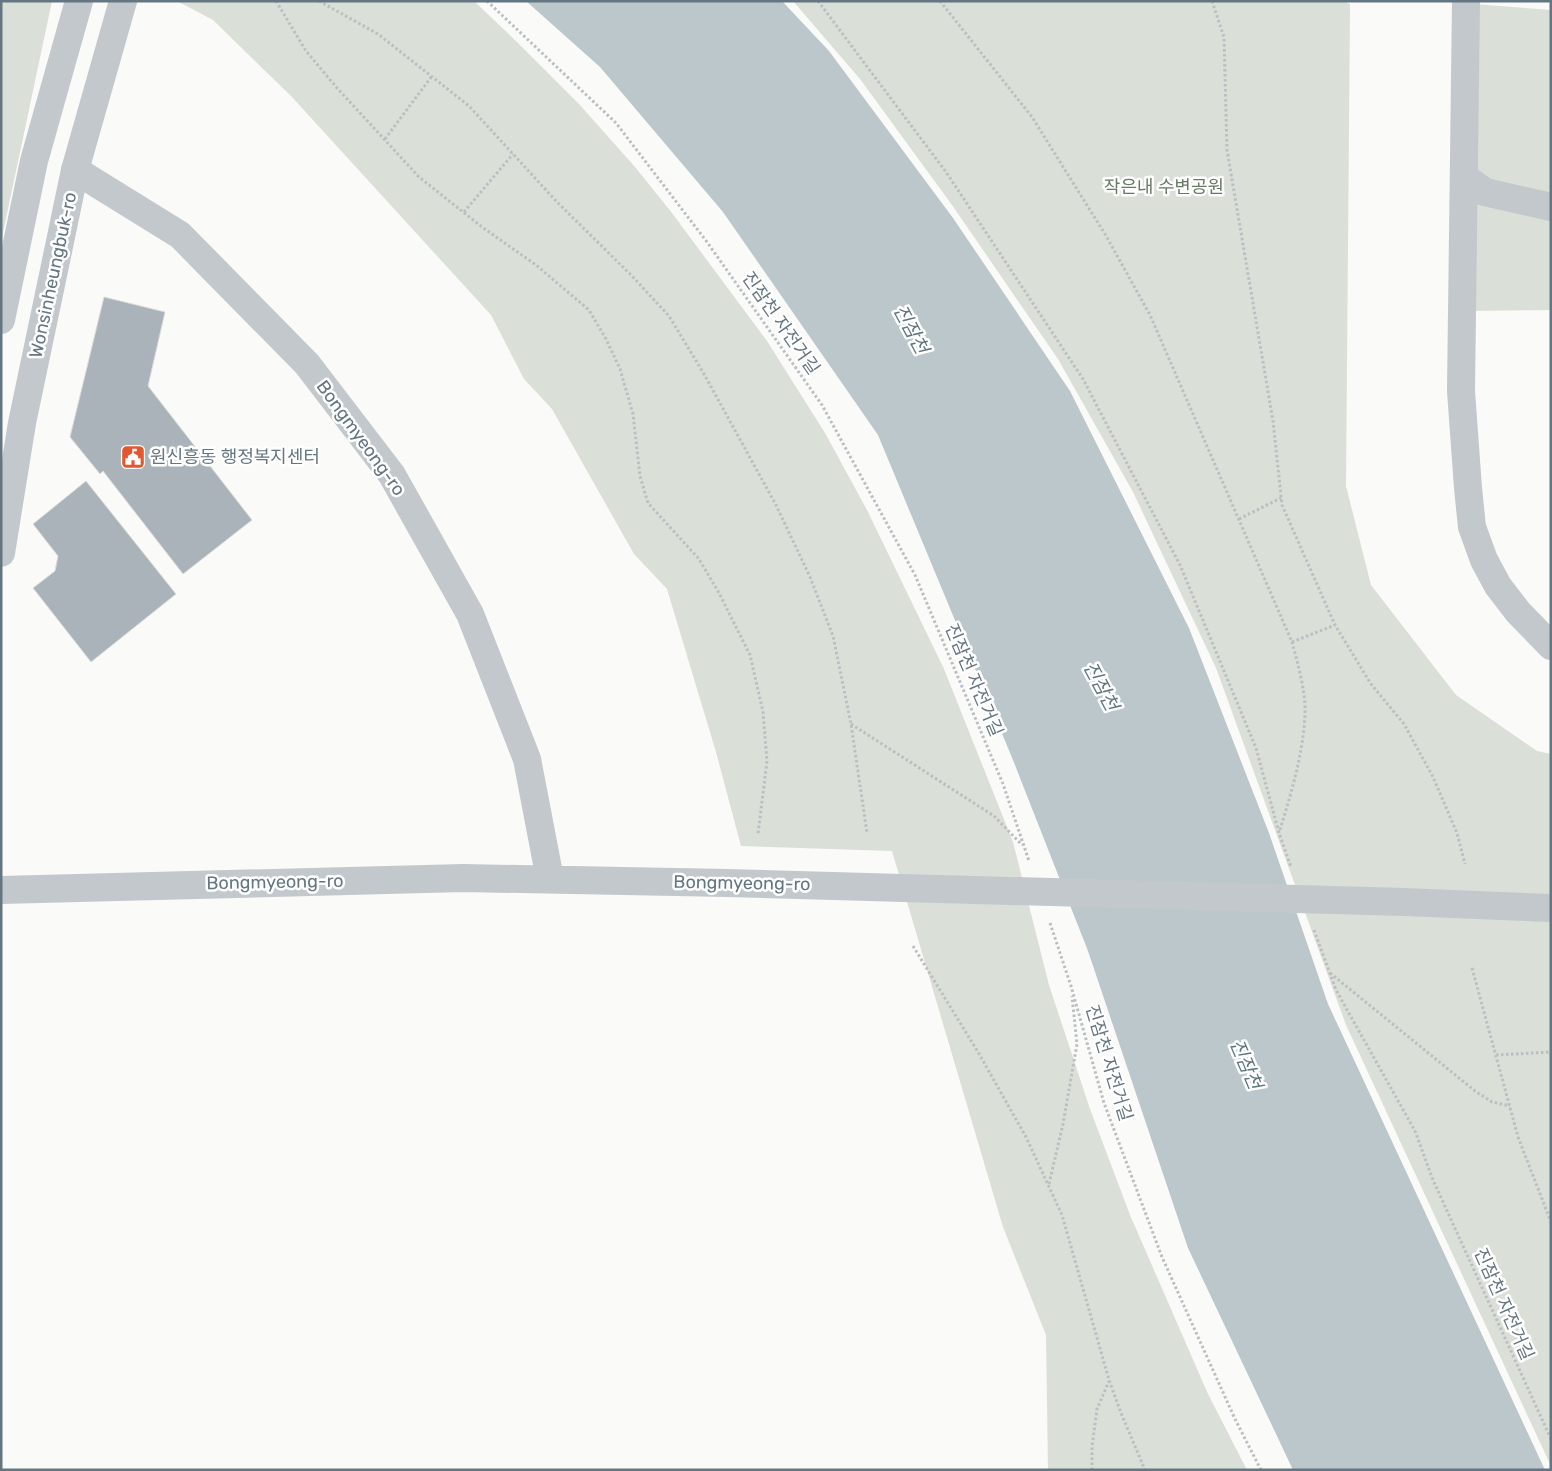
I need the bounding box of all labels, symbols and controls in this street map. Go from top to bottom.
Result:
park label: 작은내 수변공원 [1104,176,1224,198]
street label: Wonsinheungbuk-ro [25,190,81,360]
street label: 진잠천 자전거길 [737,267,825,379]
water label: 진잠천 [889,300,934,359]
street label: Bongmyeong-ro [312,376,410,500]
public building icon: 원신흥동 행정복지센터 [120,444,146,470]
place label: 원신흥동 행정복지센터 [150,446,320,468]
street label: 진잠천 자전거길 [940,620,1008,740]
water label: 진잠천 [1079,657,1124,716]
street label: Bongmyeong-ro [206,870,344,894]
street label: Bongmyeong-ro [673,871,811,895]
street label: 진잠천 자전거길 [1081,1002,1137,1124]
water label: 진잠천 [1225,1035,1267,1094]
street label: 진잠천 자전거길 [1469,1245,1539,1363]

